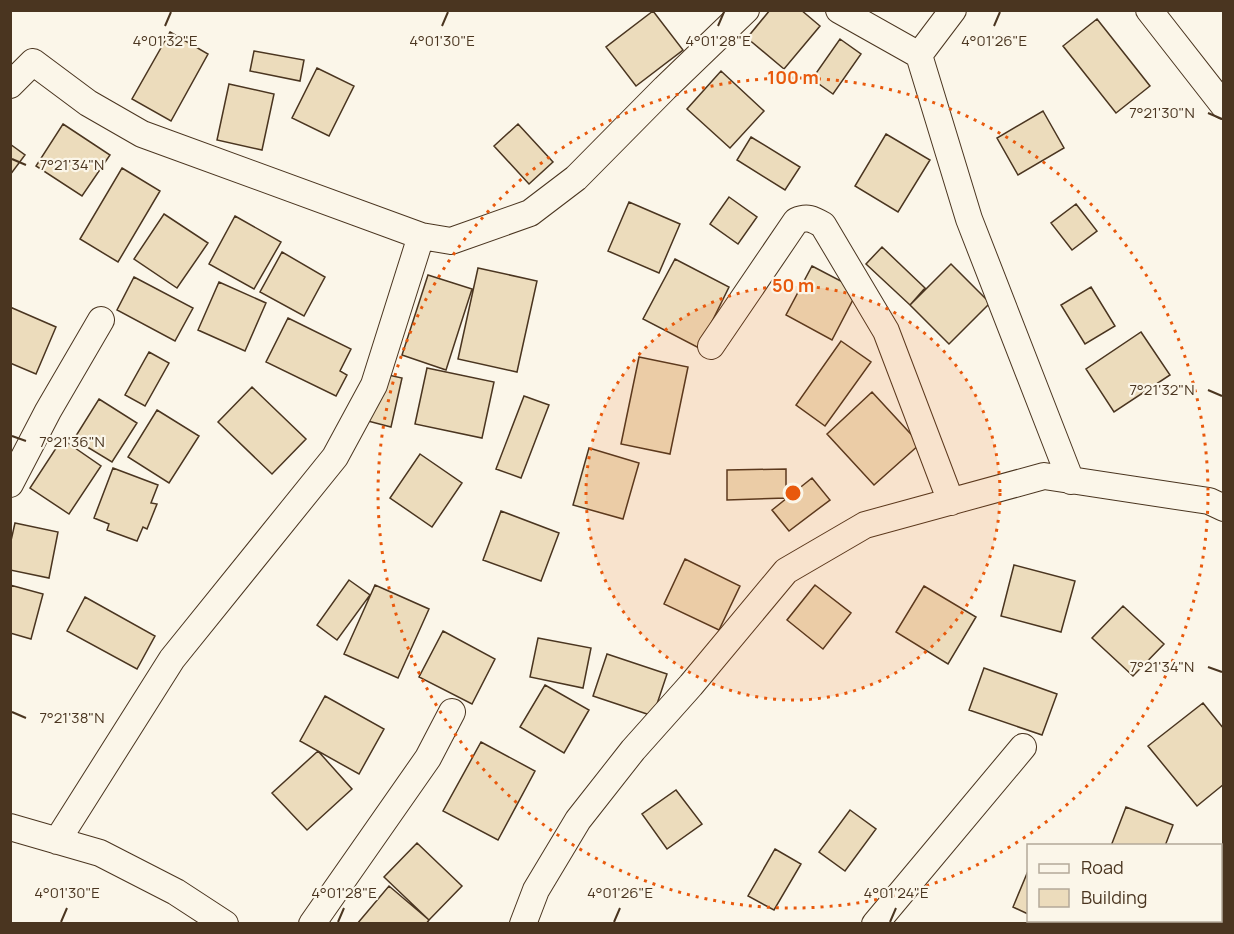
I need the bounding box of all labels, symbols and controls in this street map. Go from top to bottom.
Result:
text: 4°01'32"E [132,30,198,51]
text: 4°01'30"E [409,30,475,51]
text: 4°01'28"E [685,30,751,51]
text: 4°01'26"E [961,30,1027,51]
text: 100 m [767,65,819,89]
text: 7°21'30"N [1129,102,1195,123]
text: 7°21'34"N [40,154,104,175]
text: 50 m [772,273,814,297]
text: 7°21'32"N [1130,379,1194,400]
text: 7°21'36"N [39,431,105,452]
centre of rings [783,483,803,503]
text: 7°21'34"N [1130,656,1194,677]
text: 7°21'38"N [39,707,105,728]
legend [1027,844,1222,922]
text: Road [1081,855,1124,879]
text: 4°01'30"E [34,882,100,903]
text: 4°01'28"E [311,882,377,903]
text: 4°01'26"E [587,882,653,903]
text: 4°01'24"E [864,882,928,903]
text: Building [1081,885,1147,909]

